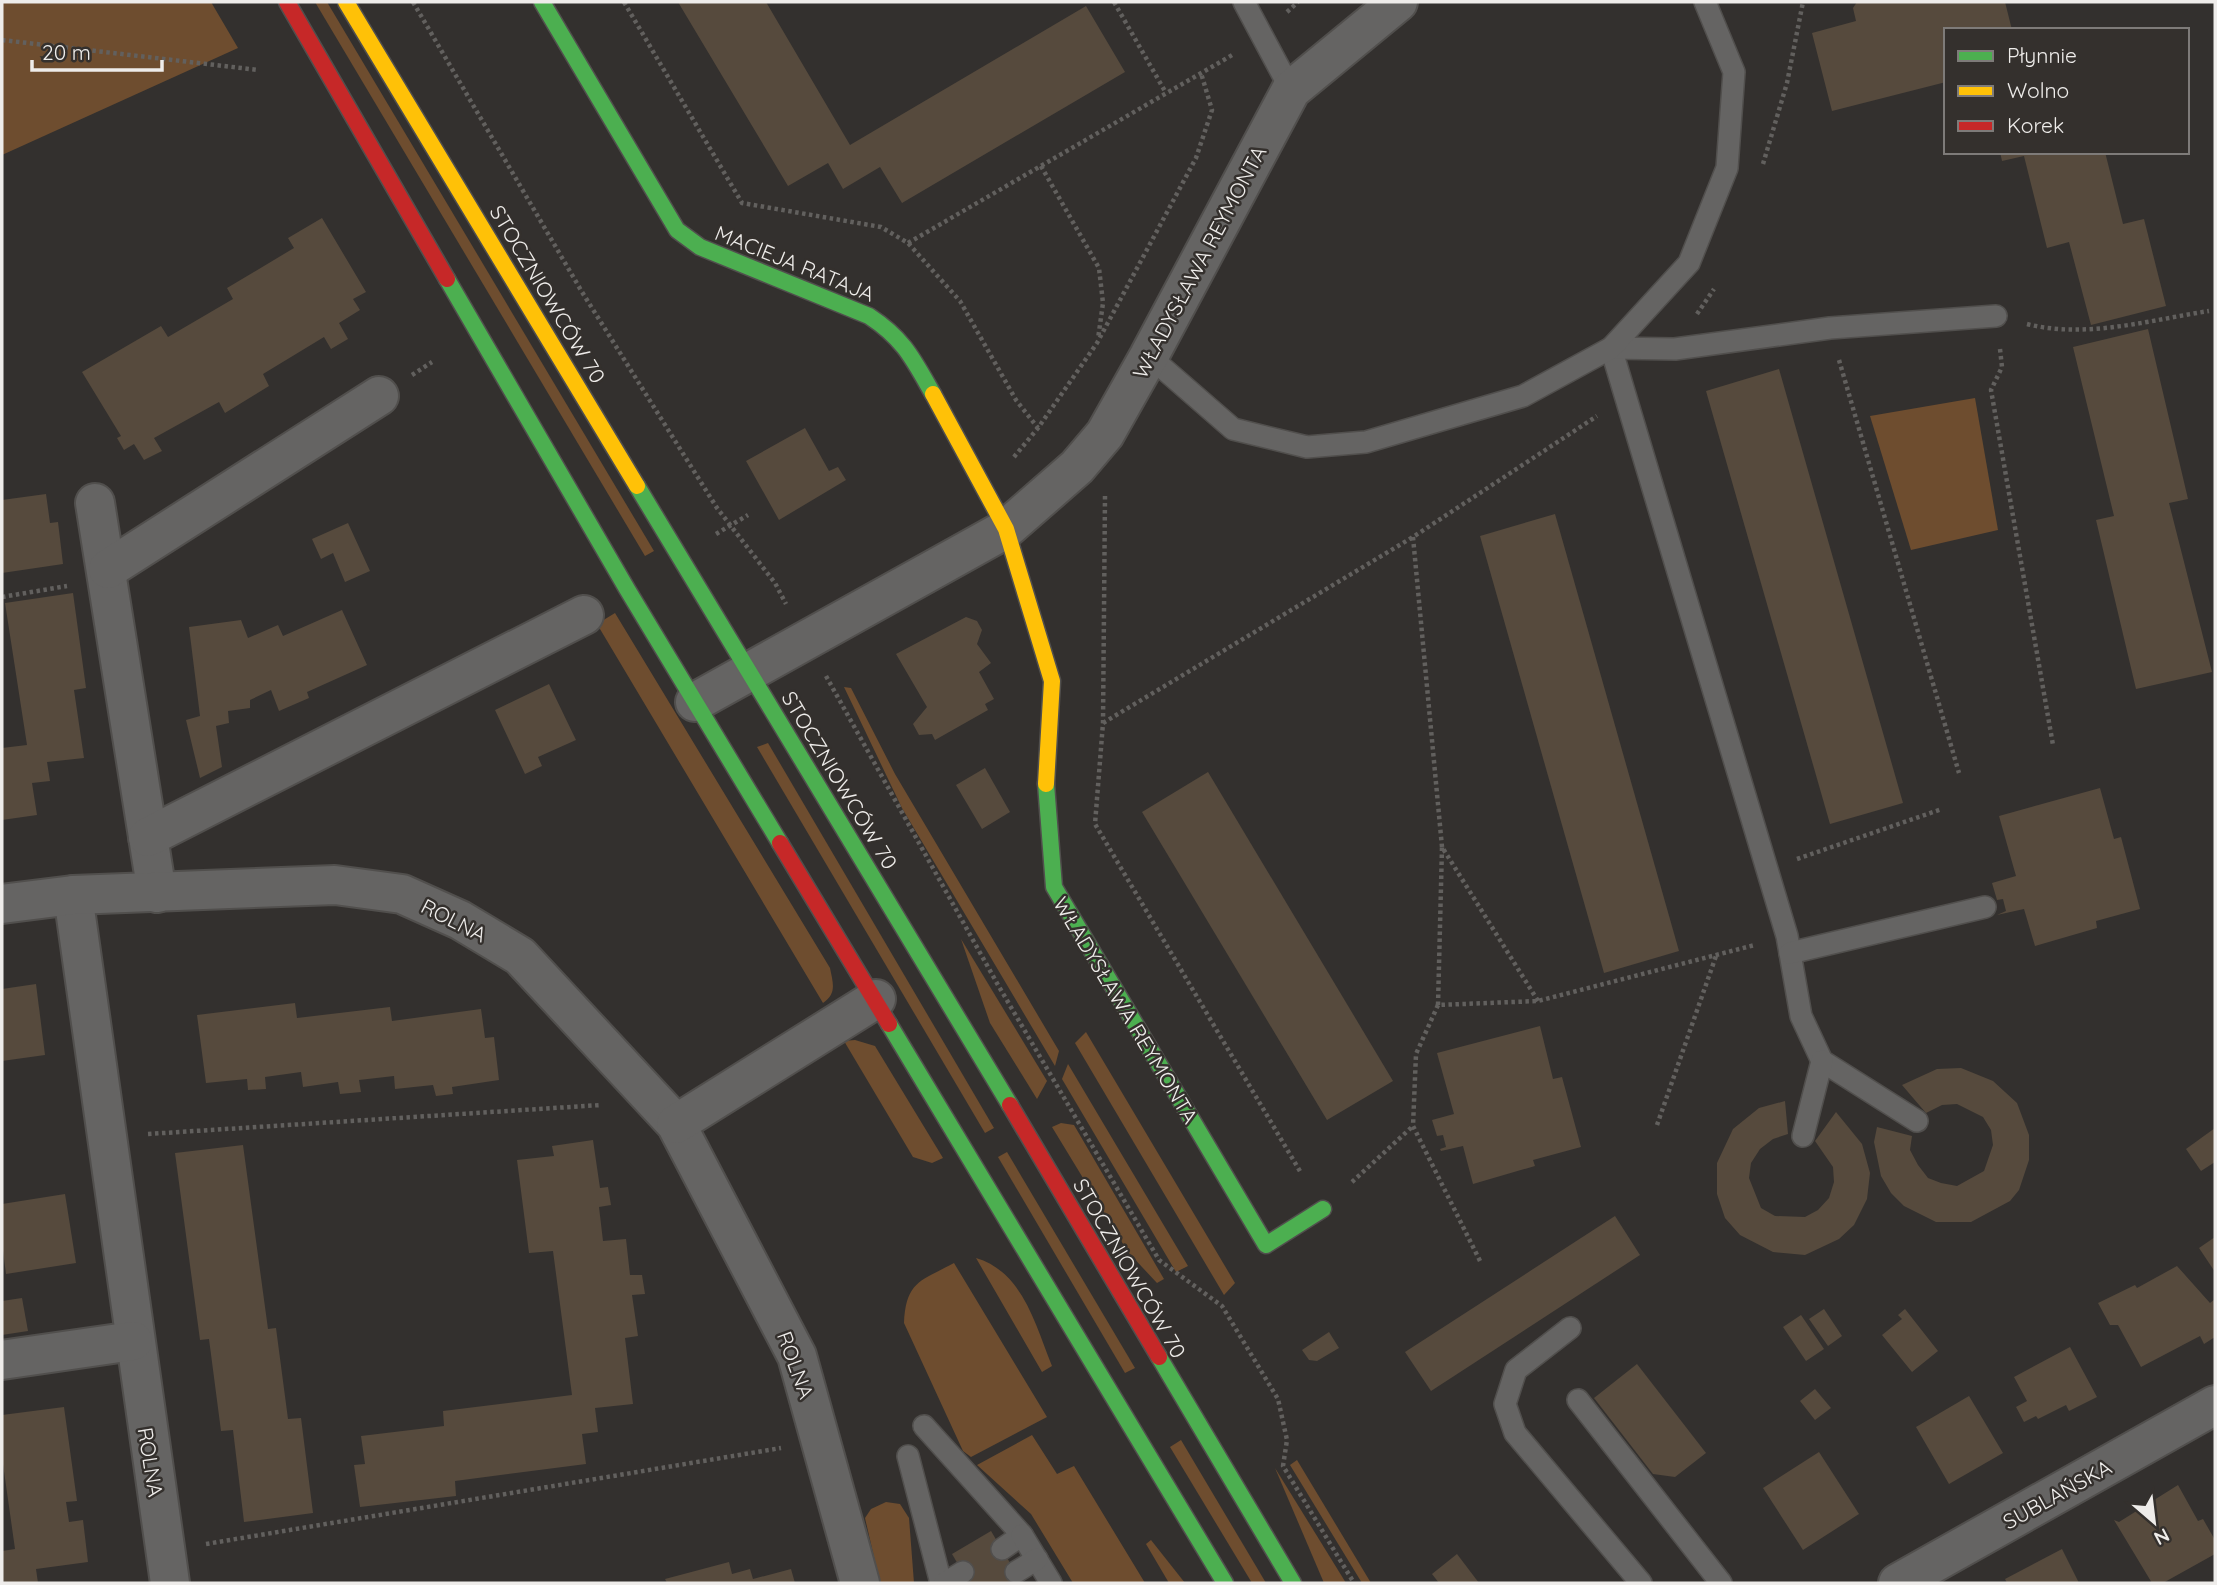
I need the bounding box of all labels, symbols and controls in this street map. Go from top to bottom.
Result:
scale bar [32,28,161,72]
legend [1944,28,2189,154]
text: 20 m [42,39,91,65]
text: Płynnie [2007,42,2077,68]
text: Wolno [2007,77,2069,103]
text: Korek [2007,112,2064,138]
street label: WŁADYSŁAWA REYMONTA [1127,141,1271,383]
street label: STOCZNIOWCÓW 70 [485,200,611,388]
street label: MACIEJA RATAJA [711,219,879,307]
street label: STOCZNIOWCÓW 70 [777,686,903,874]
street label: WŁADYSŁAWA REYMONTA [1048,892,1204,1128]
street label: ROLNA [417,893,491,947]
street label: STOCZNIOWCÓW 70 [1068,1174,1192,1362]
street label: ROLNA [772,1328,820,1402]
street label: ROLNA [133,1425,169,1499]
street label: SUBLAŃSKA [1998,1454,2116,1534]
north arrow [2119,1487,2189,1557]
text: N [2150,1523,2174,1551]

